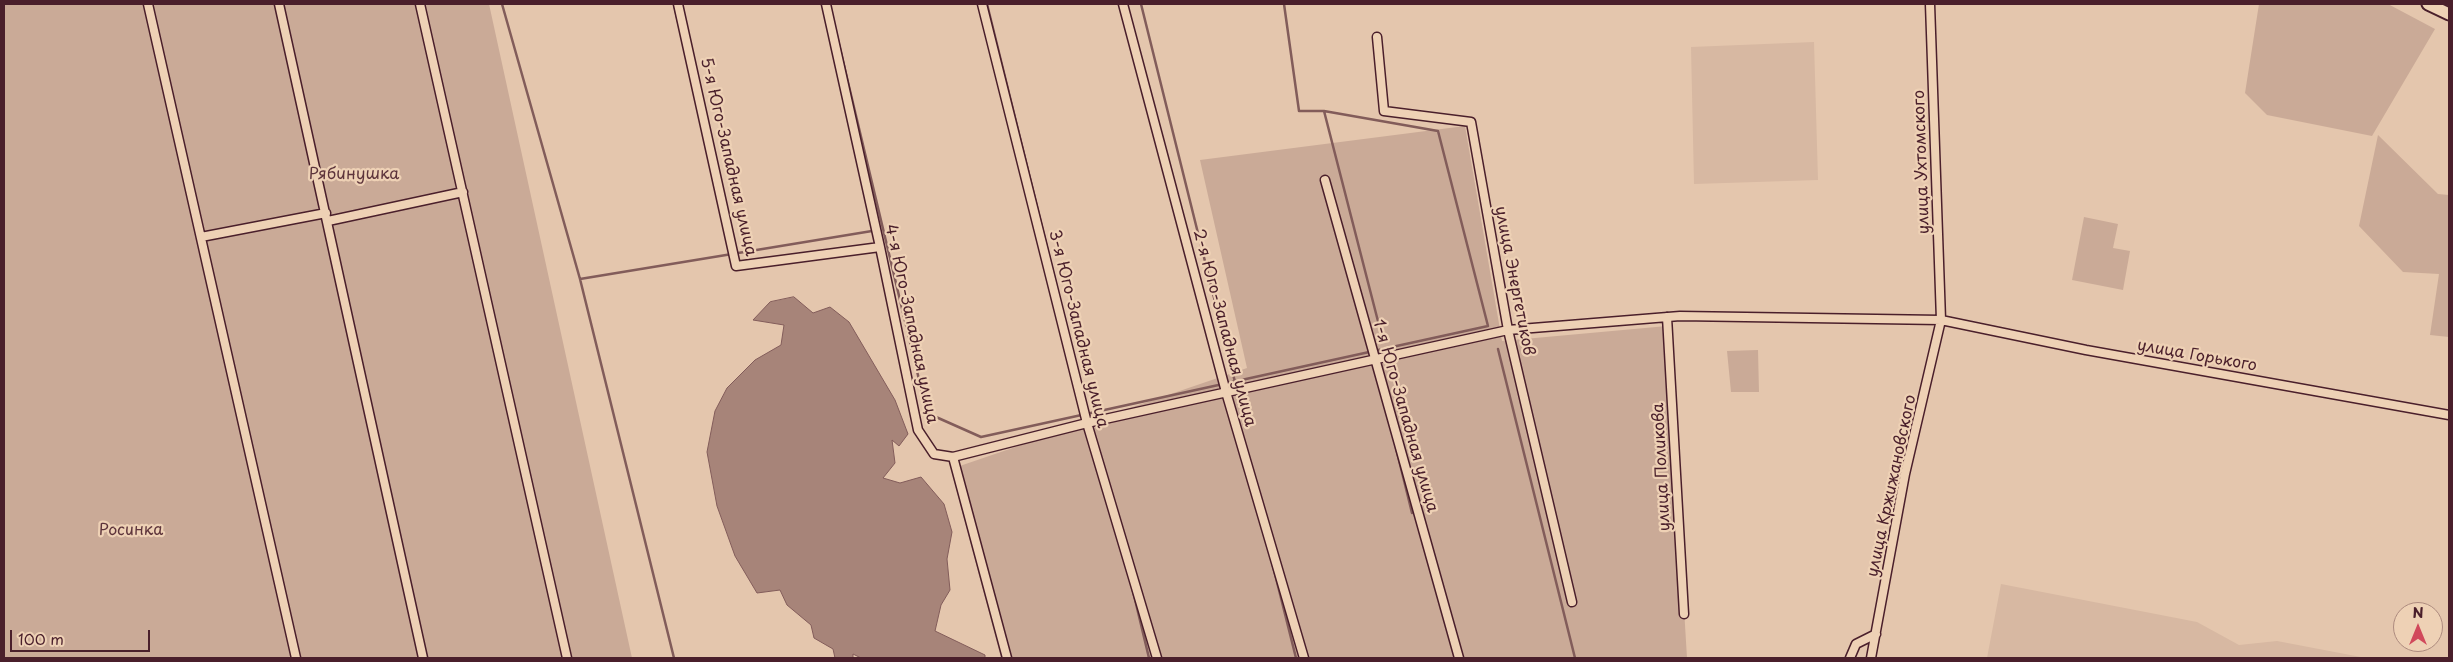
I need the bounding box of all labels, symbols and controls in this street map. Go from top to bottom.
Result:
street label: 5-я Юго-Западная улица [696,56,760,258]
street label: улица Ухтомского [1910,90,1934,234]
park label: Рябинушка [309,165,399,185]
street label: улица Энергетиков [1490,205,1538,357]
street label: 4-я Юго-Западная улица [880,223,942,425]
street label: 2-я Юго-Западная улица [1188,227,1260,429]
street label: 3-я Юго-Западная улица [1044,228,1112,430]
street label: 1-я Юго-Западная улица [1368,317,1442,515]
street label: улица Горького [2136,336,2258,376]
street label: улица Кржижановского [1863,393,1921,579]
street label: улица Поликова [1649,402,1675,532]
park label: Росинка [99,521,163,541]
north arrow [2393,602,2443,652]
text: N [2412,602,2424,623]
scale bar [12,620,152,652]
text: 100 m [18,627,64,650]

